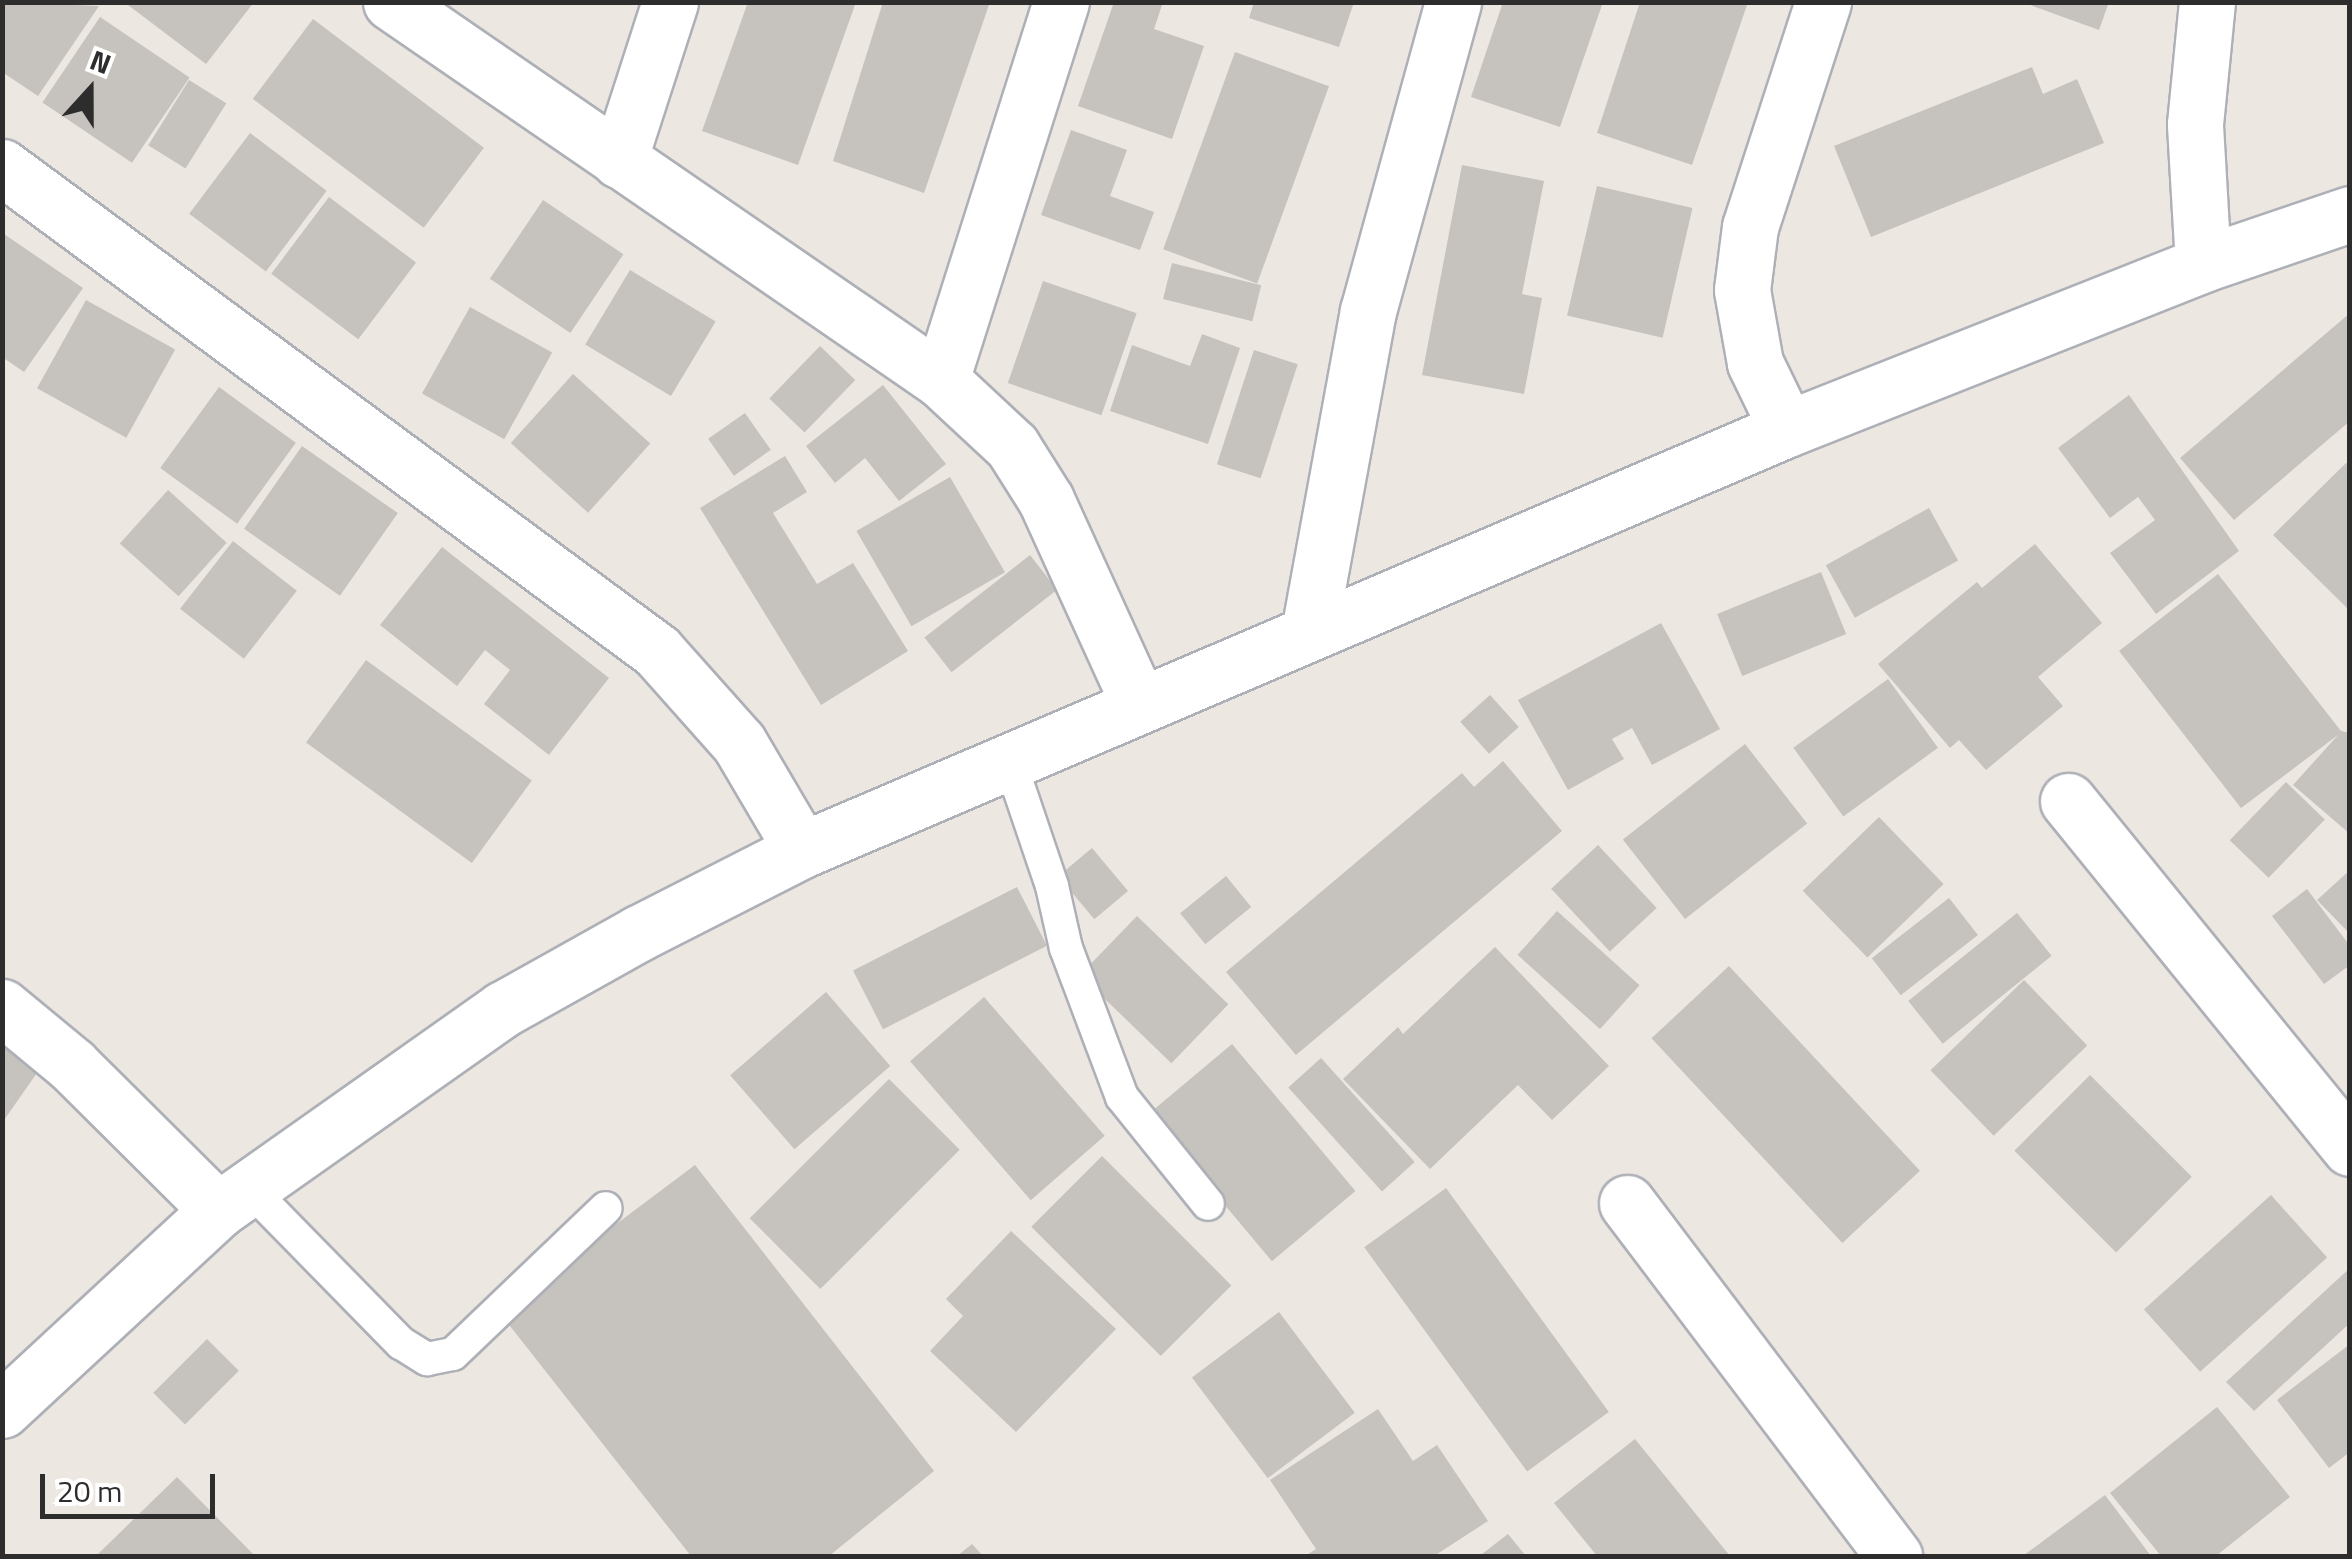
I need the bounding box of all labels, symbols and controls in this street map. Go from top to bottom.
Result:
text: N [84,38,118,85]
north arrow [40,40,140,140]
scale bar [45,1454,220,1516]
text: 20 m [57,1468,122,1514]

